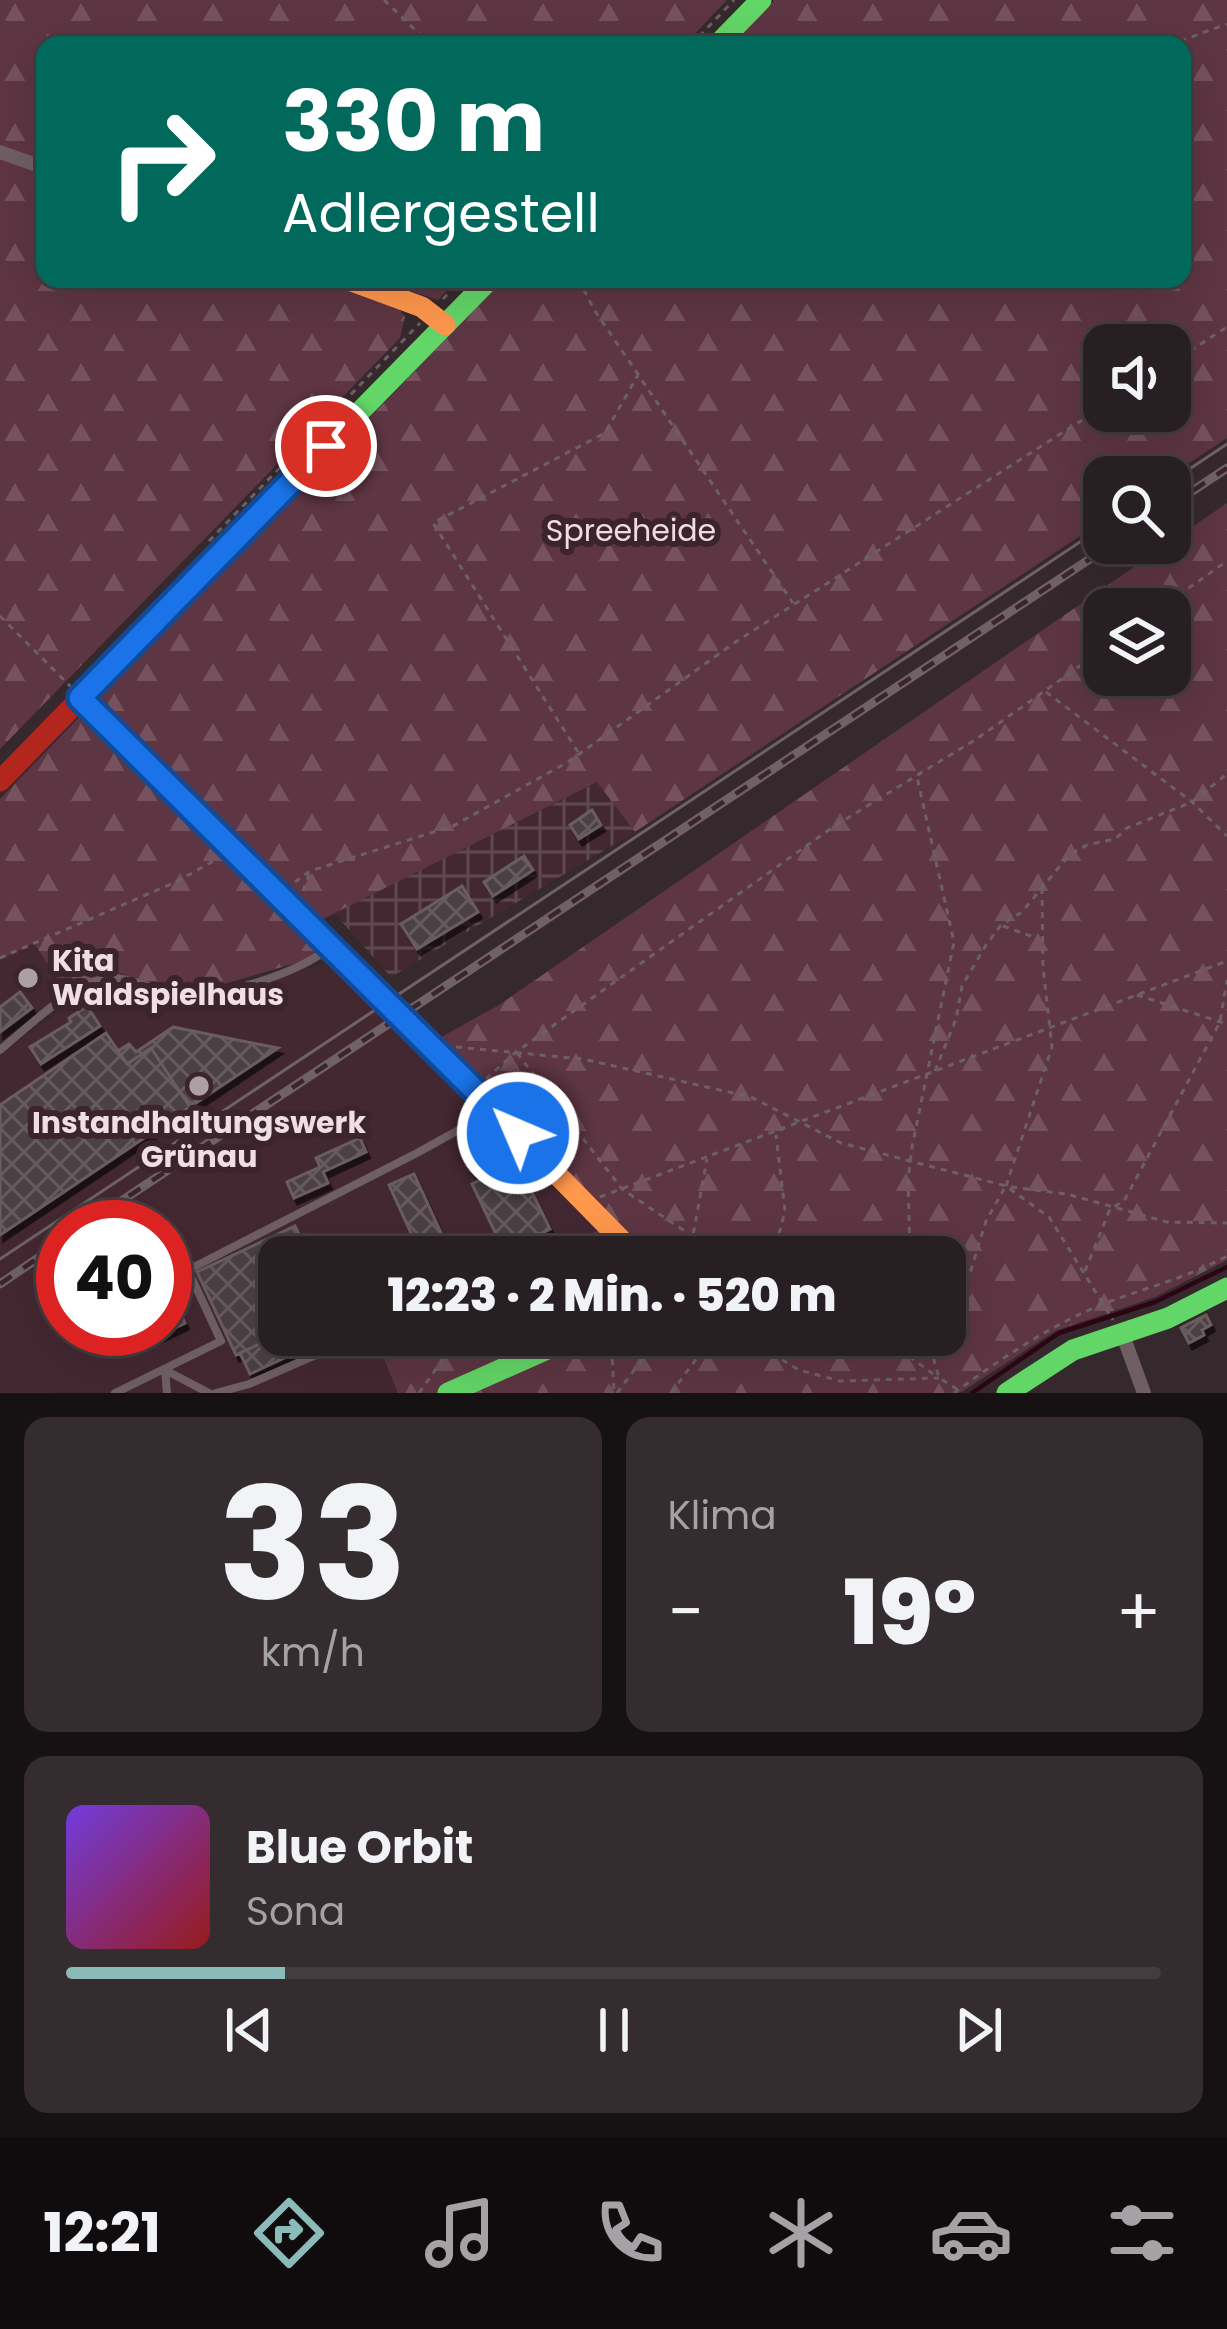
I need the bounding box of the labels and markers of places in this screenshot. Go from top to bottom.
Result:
pin [275,395,377,497]
place label: Kita Waldspielhaus [52,939,284,1016]
marker: Kita Waldspielhaus [15,965,41,991]
marker: Instandhaltungswerk Grünau [186,1073,212,1099]
place label: Instandhaltungswerk Grünau [32,1101,366,1178]

